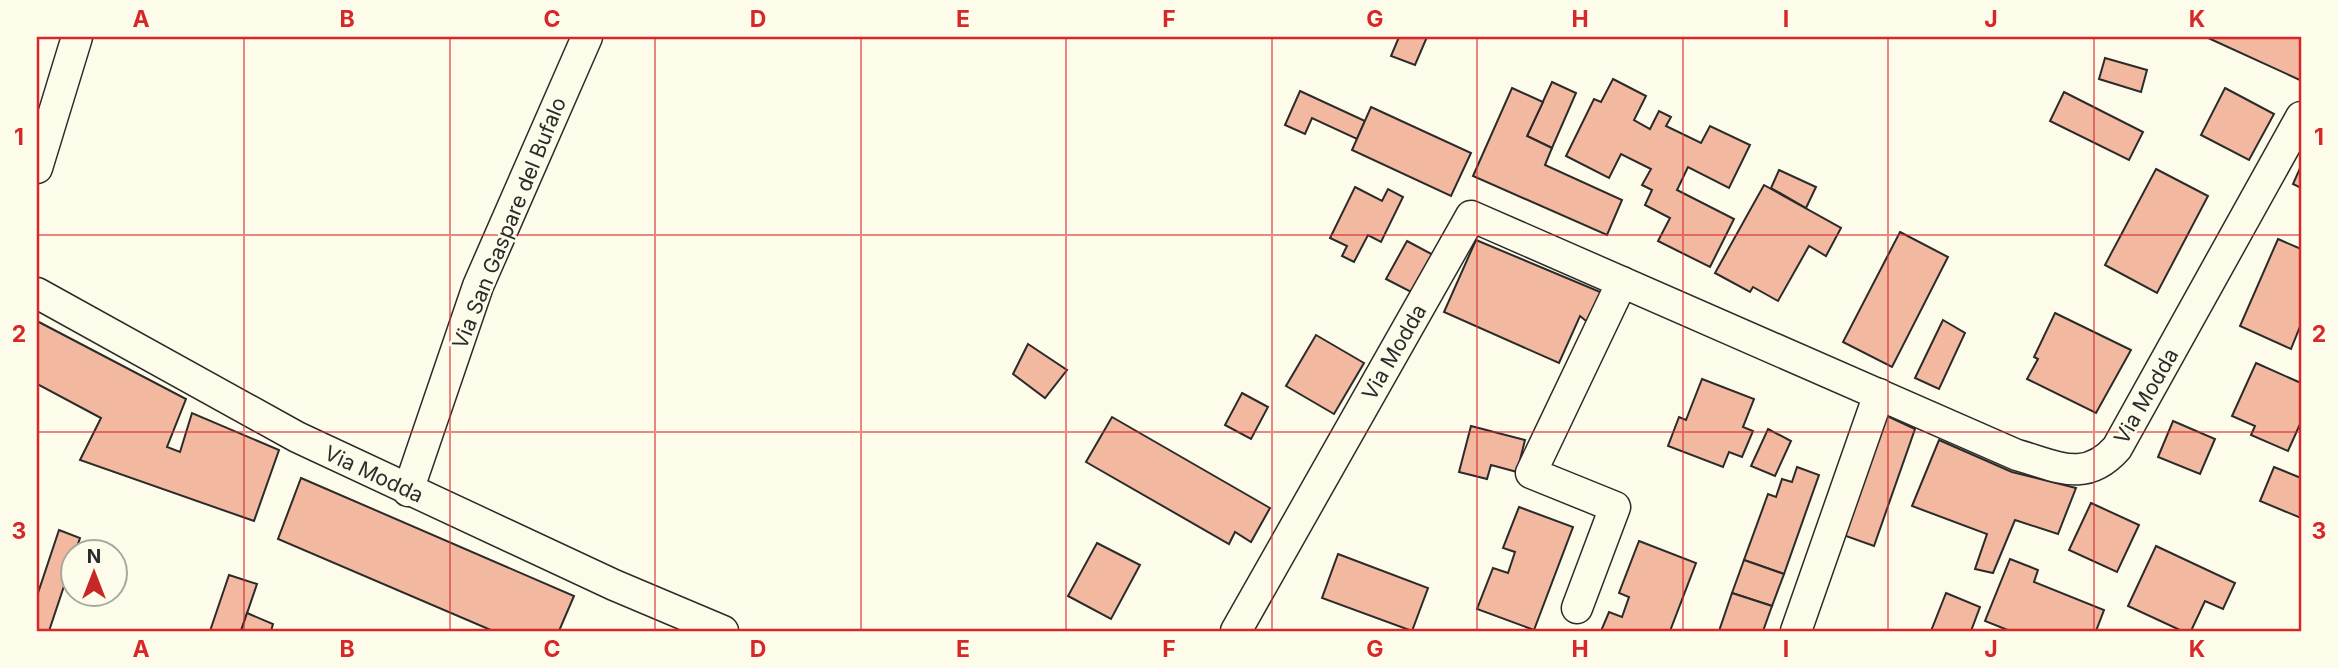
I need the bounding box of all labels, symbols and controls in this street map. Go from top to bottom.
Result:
text: A [132,5,150,33]
text: B [339,5,355,33]
text: C [543,5,561,33]
text: D [750,5,766,33]
text: E [956,5,970,33]
text: F [1162,5,1176,33]
text: G [1366,5,1384,33]
text: H [1571,5,1589,33]
text: I [1783,5,1789,33]
text: J [1984,5,1998,33]
text: K [2189,5,2205,33]
street label: Via San Gaspare del Bufalo [447,94,571,352]
text: 1 [14,123,24,151]
text: 1 [2314,123,2324,151]
street label: Via Modda [1357,300,1431,404]
text: 2 [12,320,26,348]
text: 2 [2312,320,2326,348]
street label: Via Modda [2109,344,2183,448]
street label: Via Modda [321,440,427,508]
text: 3 [12,517,26,545]
text: 3 [2312,517,2326,545]
north arrow [60,538,130,608]
text: N [87,545,101,568]
text: A [132,635,150,663]
text: B [339,635,355,663]
text: C [543,635,561,663]
text: D [750,635,766,663]
text: E [956,635,970,663]
text: F [1162,635,1176,663]
text: G [1366,635,1384,663]
text: H [1571,635,1589,663]
text: I [1783,635,1789,663]
text: J [1984,635,1998,663]
text: K [2189,635,2205,663]

